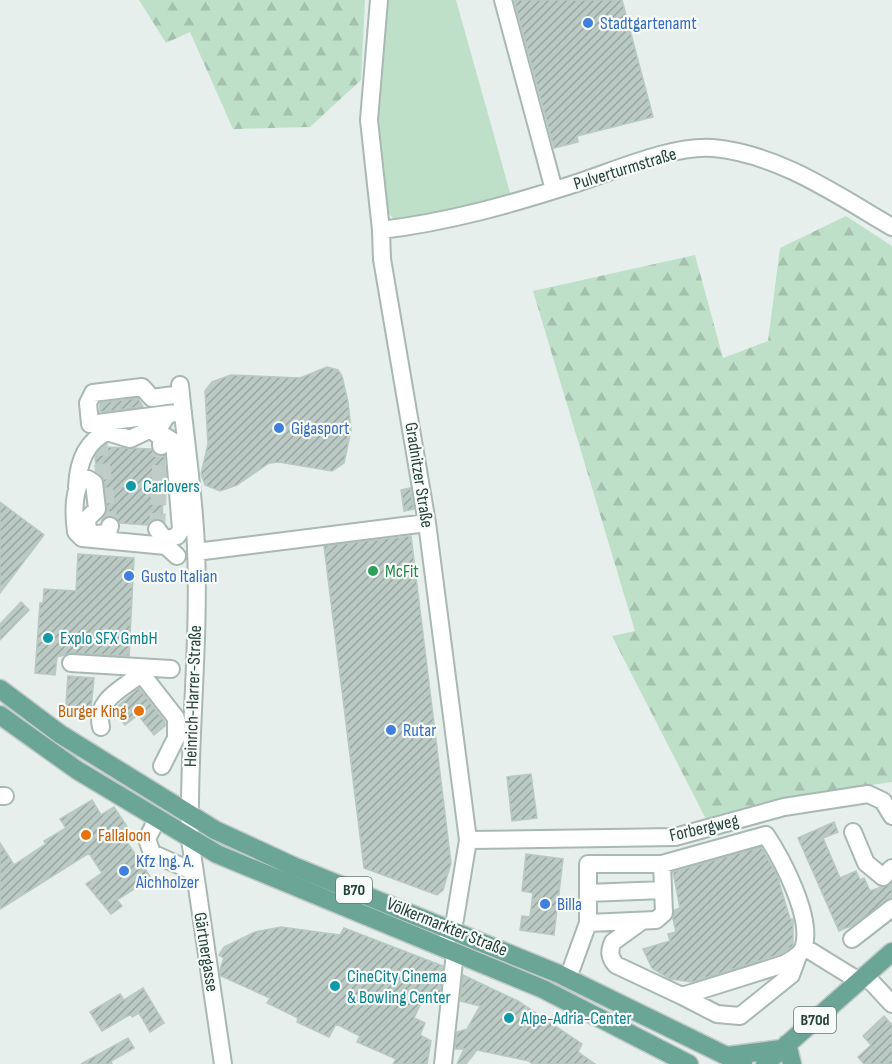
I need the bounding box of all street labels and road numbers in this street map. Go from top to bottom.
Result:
street label: Pulverturmstraße [571,143,679,195]
street label: Gradnitzer Straße [400,421,438,529]
street label: Heinrich-Harrer-Straße [180,625,206,767]
street label: Forbergweg [667,810,741,846]
road number: B70 [336,877,372,903]
street label: Völkermarkter Straße [384,893,510,961]
street label: Gärtnergasse [189,911,223,993]
road number: B70d [794,1007,836,1033]

